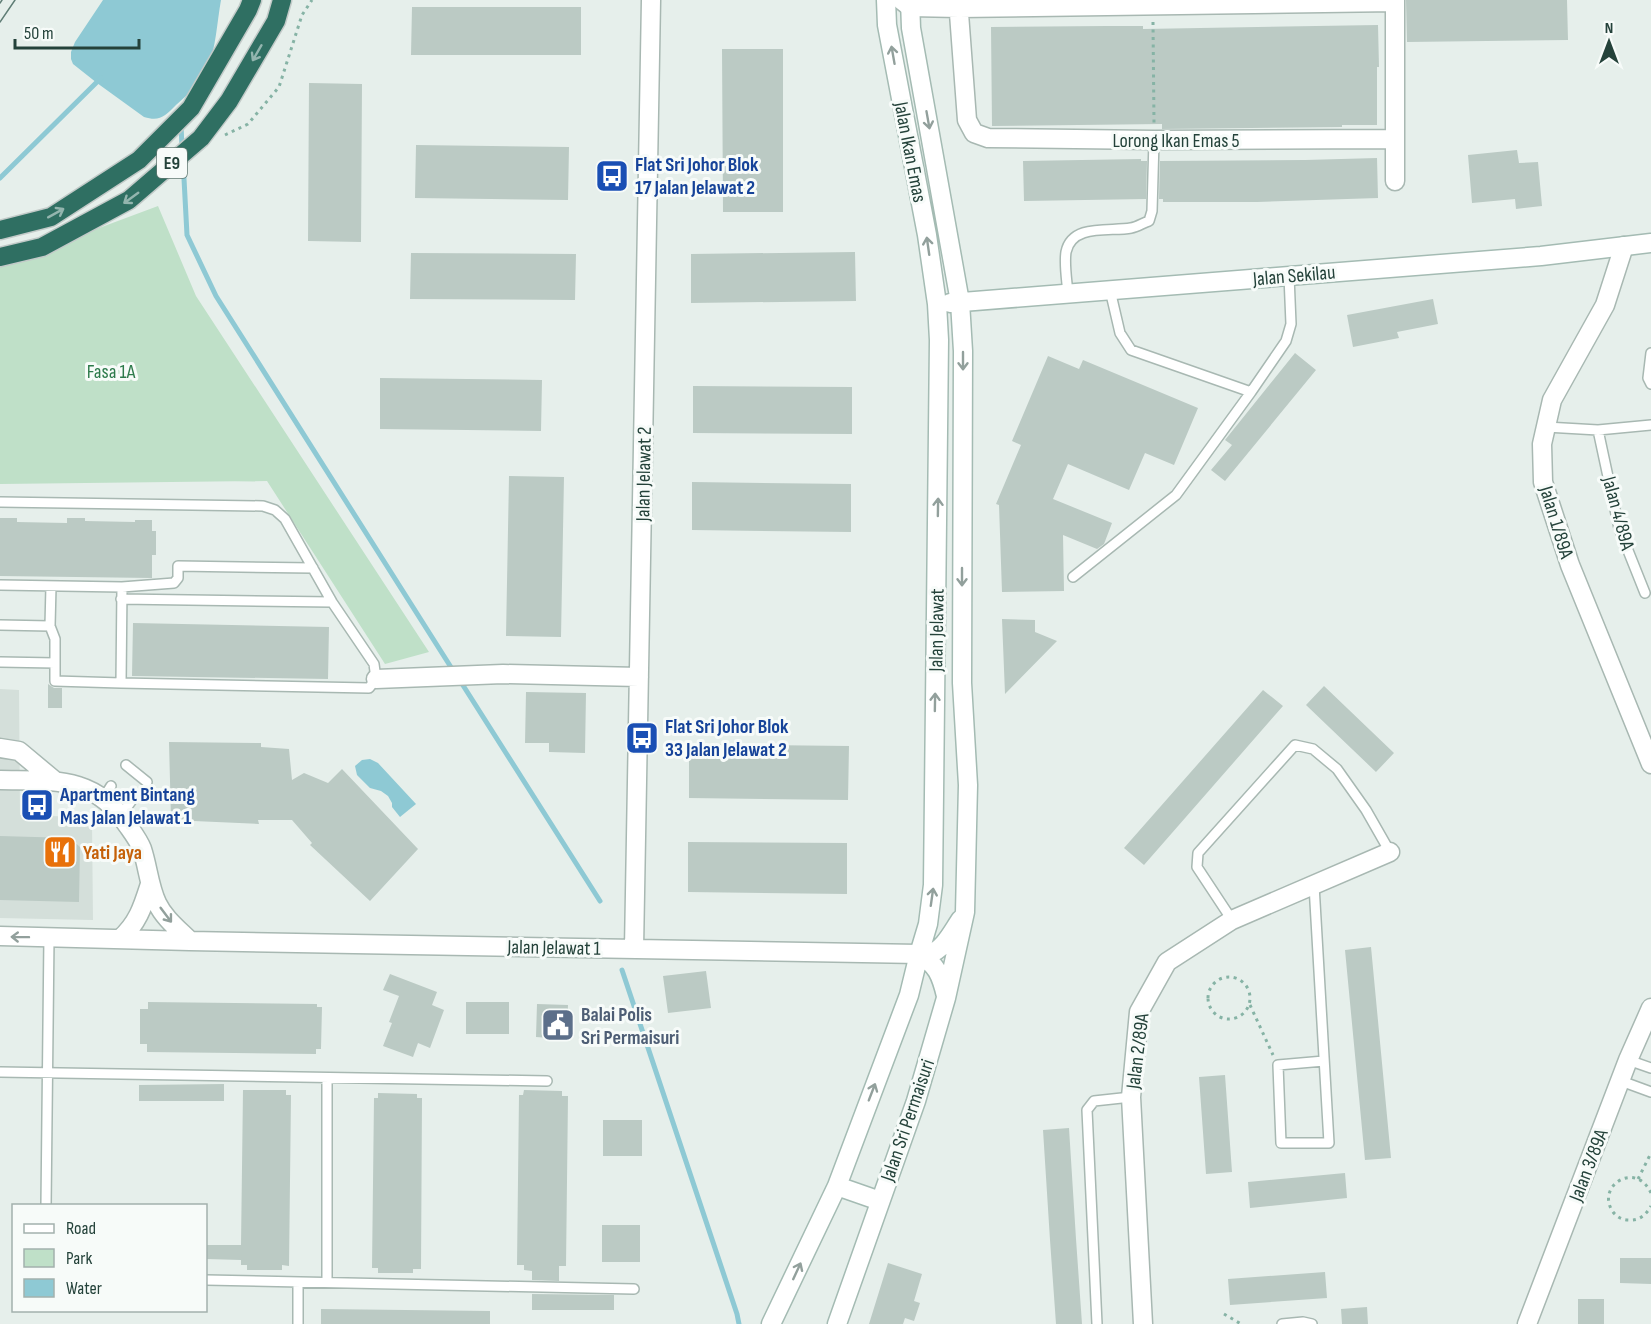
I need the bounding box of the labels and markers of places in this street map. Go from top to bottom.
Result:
place label: Flat Sri Johor Blok 17 Jalan Jelawat 2 [635,153,759,200]
bus stop icon: Flat Sri Johor Blok 17 Jalan Jelawat 2 [594,158,630,194]
place label: Flat Sri Johor Blok 33 Jalan Jelawat 2 [665,715,789,762]
bus stop icon: Flat Sri Johor Blok 33 Jalan Jelawat 2 [624,720,660,756]
place label: Apartment Bintang Mas Jalan Jelawat 1 [59,783,195,830]
bus stop icon: Apartment Bintang Mas Jalan Jelawat 1 [19,787,55,823]
restaurant icon: Yati Jaya [42,834,78,870]
place label: Yati Jaya [83,841,142,865]
place label: Balai Polis Sri Permaisuri [581,1003,679,1050]
public building icon: Balai Polis Sri Permaisuri [540,1007,576,1043]

